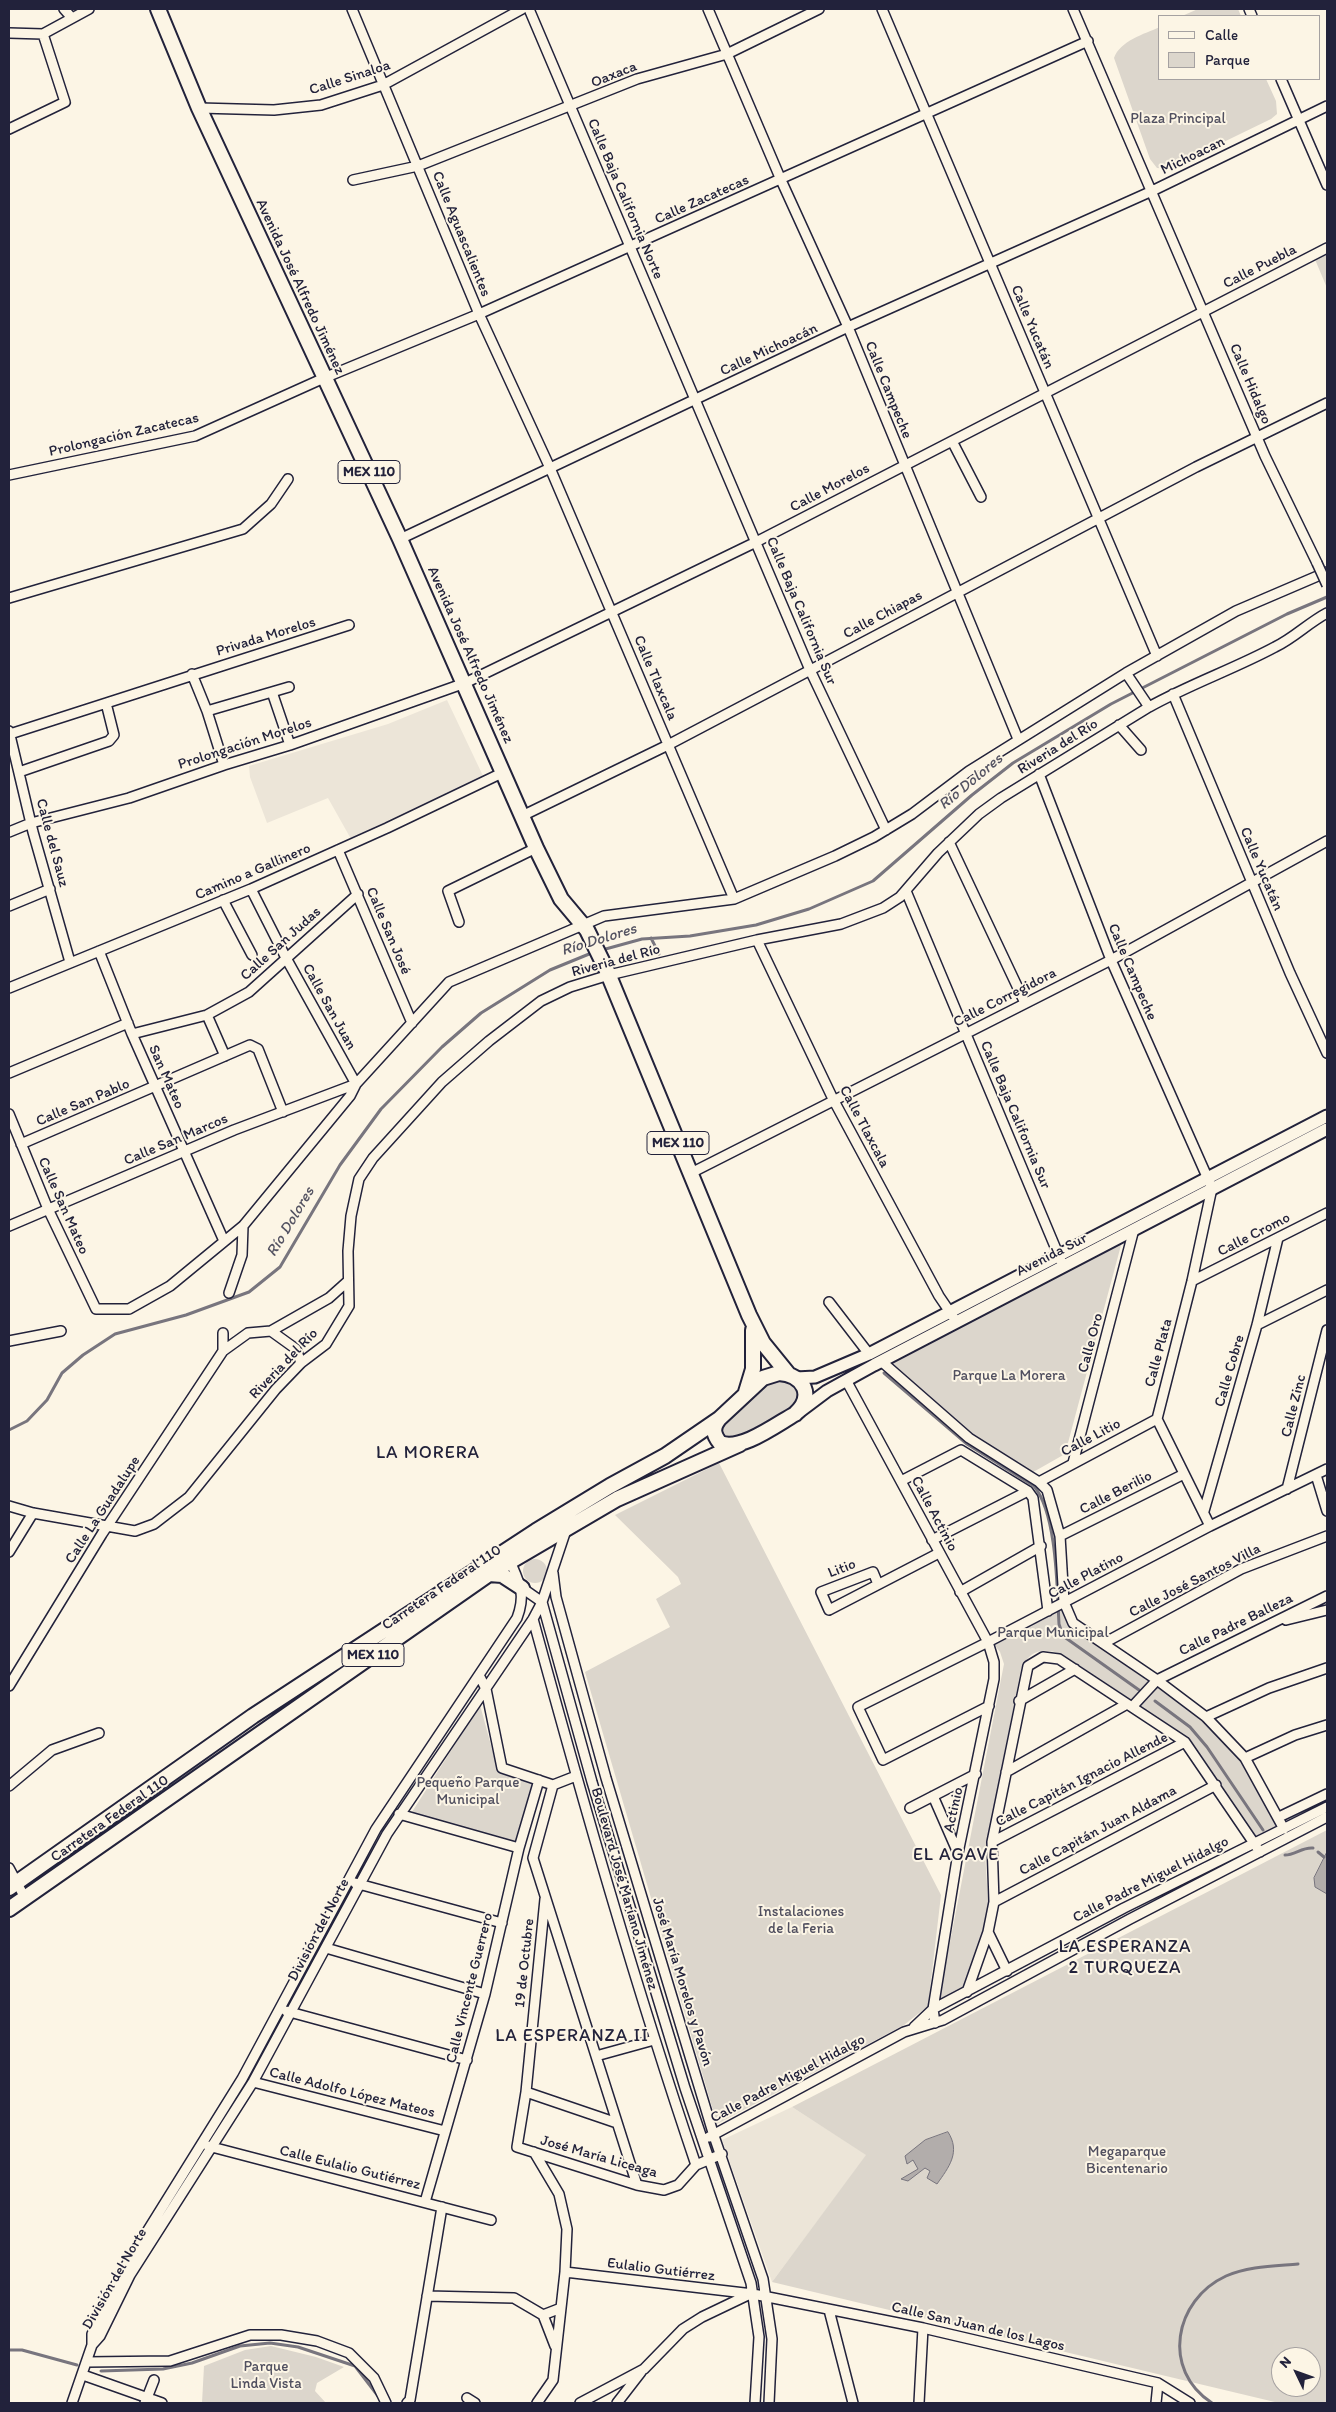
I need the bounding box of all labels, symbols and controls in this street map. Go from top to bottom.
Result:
legend [1158,15,1321,80]
text: Calle [1205,26,1238,44]
text: Parque [1205,51,1250,69]
street label: Calle Sinaloa [307,56,393,100]
street label: Oaxaca [588,58,640,92]
park label: Plaza Principal [1130,110,1226,128]
street label: Calle Baja California Norte [583,116,667,282]
street label: Michoacan [1158,133,1228,179]
street label: Calle Aguascalientes [428,169,494,299]
street label: Calle Zacatecas [652,171,752,229]
street label: Avenida José Alfredo Jiménez [251,196,349,378]
street label: Calle Puebla [1220,241,1300,293]
street label: Calle Yucatán [1006,282,1058,372]
street label: Calle Michoacán [717,320,821,380]
street label: Calle Campeche [860,339,916,441]
street label: Calle Hidalgo [1225,341,1275,427]
street label: Prolongación Zacatecas [47,409,201,461]
street label: Calle Morelos [787,459,873,517]
road number: MEX 110 [338,461,400,484]
street label: Calle Baja California Sur [762,534,840,688]
street label: Avenida José Alfredo Jiménez [423,564,517,746]
street label: Calle Chiapas [840,587,926,643]
street label: Privada Morelos [214,613,318,661]
street label: Calle Tlaxcala [629,633,681,723]
street label: Prolongación Morelos [176,714,314,774]
street label: Riveria del Río [1015,715,1101,779]
water label: Río Dolores [935,750,1007,814]
street label: Calle del Sauz [32,797,72,889]
street label: Calle Yucatán [1235,824,1287,914]
street label: Camino a Gallinero [192,839,314,905]
street label: Calle San José [362,885,414,977]
street label: Calle San Judas [237,903,325,985]
water label: Río Dolores [559,919,639,961]
street label: Calle Campeche [1104,921,1160,1023]
street label: Riveria del Río [570,941,662,981]
street label: Calle San Juan [298,961,360,1053]
street label: Calle Corregidora [951,964,1059,1032]
street label: Calle Baja California Sur [976,1038,1054,1192]
street label: San Mateo [144,1042,188,1112]
street label: Calle San Pablo [33,1075,133,1131]
street label: Calle Tlaxcala [835,1083,893,1171]
street label: Calle San Marcos [121,1110,231,1170]
road number: MEX 110 [647,1132,709,1154]
street label: Calle San Mateo [34,1155,92,1257]
water label: Río Dolores [263,1184,319,1260]
street label: Calle Cromo [1215,1209,1293,1261]
street label: Avenida Sur [1013,1229,1091,1281]
street label: Calle Oro [1074,1311,1108,1375]
street label: Calle Plata [1141,1317,1177,1389]
street label: Riveria del Río [246,1325,322,1403]
street label: Calle Cobre [1211,1333,1249,1409]
park label: Parque La Morera [952,1367,1066,1385]
street label: Calle Zinc [1278,1373,1310,1439]
street label: Calle Litio [1058,1415,1124,1461]
district label: LA MORERA [375,1442,481,1464]
street label: Calle La Guadalupe [61,1453,145,1567]
street label: Calle Berilio [1077,1467,1155,1519]
street label: Calle Actinio [907,1473,961,1555]
street label: Calle José Santos Villa [1126,1540,1264,1622]
street label: Carretera Federal 110 [379,1541,505,1635]
street label: Calle Platino [1045,1549,1127,1603]
street label: Litio [825,1555,859,1583]
street label: Calle Padre Balleza [1176,1590,1296,1660]
park label: Parque Municipal [997,1624,1109,1642]
road number: MEX 110 [342,1644,404,1666]
street label: Calle Capitán Ignacio Allende [993,1729,1171,1831]
street label: Carretera Federal 110 [47,1771,173,1867]
park label: Pequeño Parque Municipal [417,1774,519,1809]
street label: Calle Capitán Juan Aldama [1016,1782,1180,1880]
street label: Boulevard José Maríano Jiménez [586,1786,662,1992]
street label: Actinio [940,1786,968,1834]
street label: Calle Padre Miguel Hidalgo [1070,1833,1232,1927]
district label: EL AGAVE [912,1844,1000,1866]
street label: División del Norte [284,1875,354,1985]
street label: José María Morelos y Pavón [648,1895,716,2069]
park label: Instalaciones de la Feria [758,1903,844,1938]
street label: Calle Vincente Guerrero [443,1911,497,2065]
street label: 19 de Octubre [511,1918,539,2008]
district label: LA ESPERANZA 2 TURQUEZA [1057,1936,1193,1978]
district label: LA ESPERANZA II [494,2025,650,2047]
street label: Calle Padre Miguel Hidalgo [708,2031,868,2127]
street label: Calle Adolfo López Mateos [267,2064,437,2122]
street label: José María Liceaga [538,2132,660,2182]
street label: Calle Eulalio Gutiérrez [278,2142,422,2194]
park label: Megaparque Bicentenario [1086,2143,1168,2178]
street label: División del Norte [79,2225,151,2333]
street label: Eulalio Gutiérrez [606,2254,716,2286]
street label: Calle San Juan de los Lagos [890,2298,1066,2356]
north arrow [1271,2347,1321,2397]
text: N [1276,2353,1295,2372]
park label: Parque Linda Vista [230,2358,302,2393]

